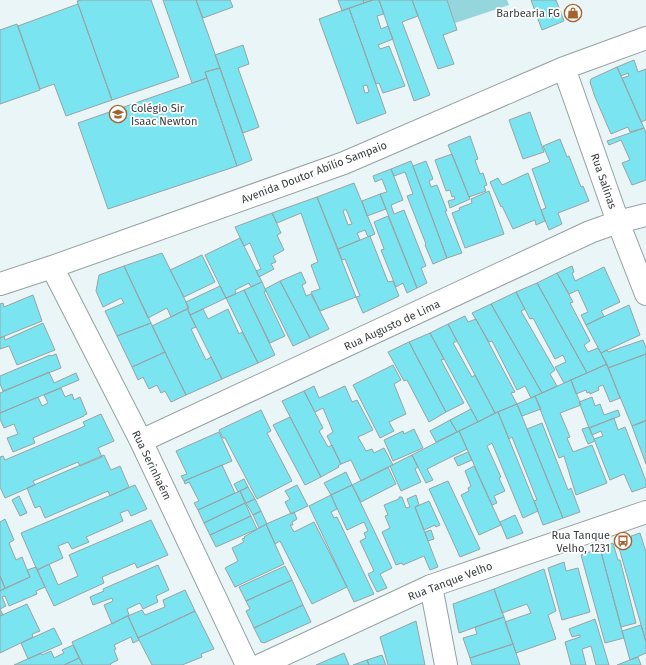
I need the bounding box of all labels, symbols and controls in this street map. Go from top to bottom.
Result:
shop icon: Barbearia FG [563,3,583,23]
place label: Barbearia FG [496,7,560,20]
place label: Colégio Sir Isaac Newton [131,102,197,128]
school or university icon: Colégio Sir Isaac Newton [108,104,128,124]
street label: Avenida Doutor Abílio Sampaio [239,139,389,206]
street label: Rua Salinas [588,152,619,211]
street label: Rua Augusto de Lima [342,297,442,353]
street label: Rua Serinhaém [129,428,174,502]
place label: Rua Tanque Velho, 1231 [552,529,610,555]
bus stop icon: Rua Tanque Velho, 1231 [613,531,633,551]
street label: Rua Tanque Velho [406,559,494,604]

